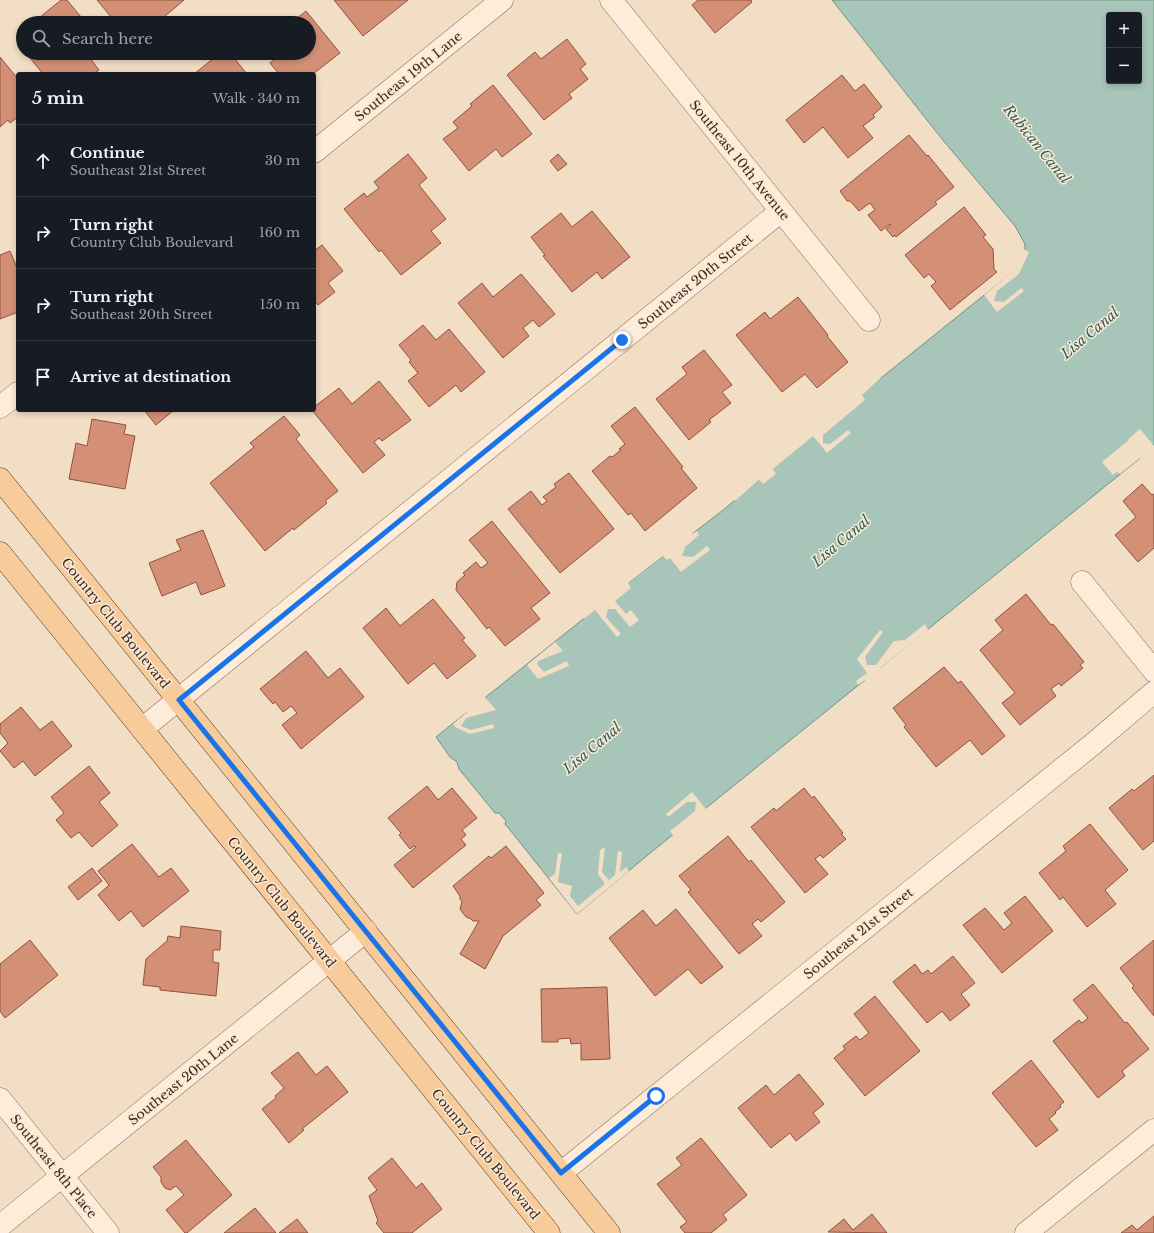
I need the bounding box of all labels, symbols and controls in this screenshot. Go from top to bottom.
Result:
map controls [1106,12,1142,84]
button: + [1106,12,1142,48]
search box [16,16,316,60]
icon: search [30,27,52,49]
street label: Southeast 19th Lane [351,28,466,125]
text: Search here [62,29,153,48]
button: − [1106,48,1142,84]
text: 5 min [32,88,84,109]
text: Walk · 340 m [213,90,300,107]
street label: Southeast 10th Avenue [686,97,794,224]
water label: Rubican Canal [999,100,1075,188]
text: Continue [70,143,145,162]
icon: ahead [32,150,54,172]
text: 30 m [265,152,300,169]
text: Southeast 21st Street [70,162,206,179]
text: Turn right [70,215,153,234]
icon: right [32,222,54,244]
text: 160 m [259,224,300,241]
street label: Southeast 20th Street [635,230,756,333]
text: Country Club Boulevard [70,234,234,251]
text: Turn right [70,287,153,306]
icon: right [32,294,54,316]
text: 150 m [260,296,300,313]
water label: Lisa Canal [1056,303,1123,363]
text: Southeast 20th Street [70,306,213,323]
route end [613,331,631,349]
icon: arrive [32,366,54,388]
text: Arrive at destination [70,367,231,386]
water label: Lisa Canal [807,511,874,571]
street label: Country Club Boulevard [58,554,174,692]
water label: Lisa Canal [558,718,625,778]
street label: Country Club Boulevard [224,833,340,971]
street label: Southeast 21st Street [800,884,917,983]
street label: Southeast 20th Lane [125,1030,242,1129]
street label: Country Club Boulevard [428,1085,544,1223]
route start [647,1087,665,1105]
street label: Southeast 8th Place [6,1111,101,1222]

